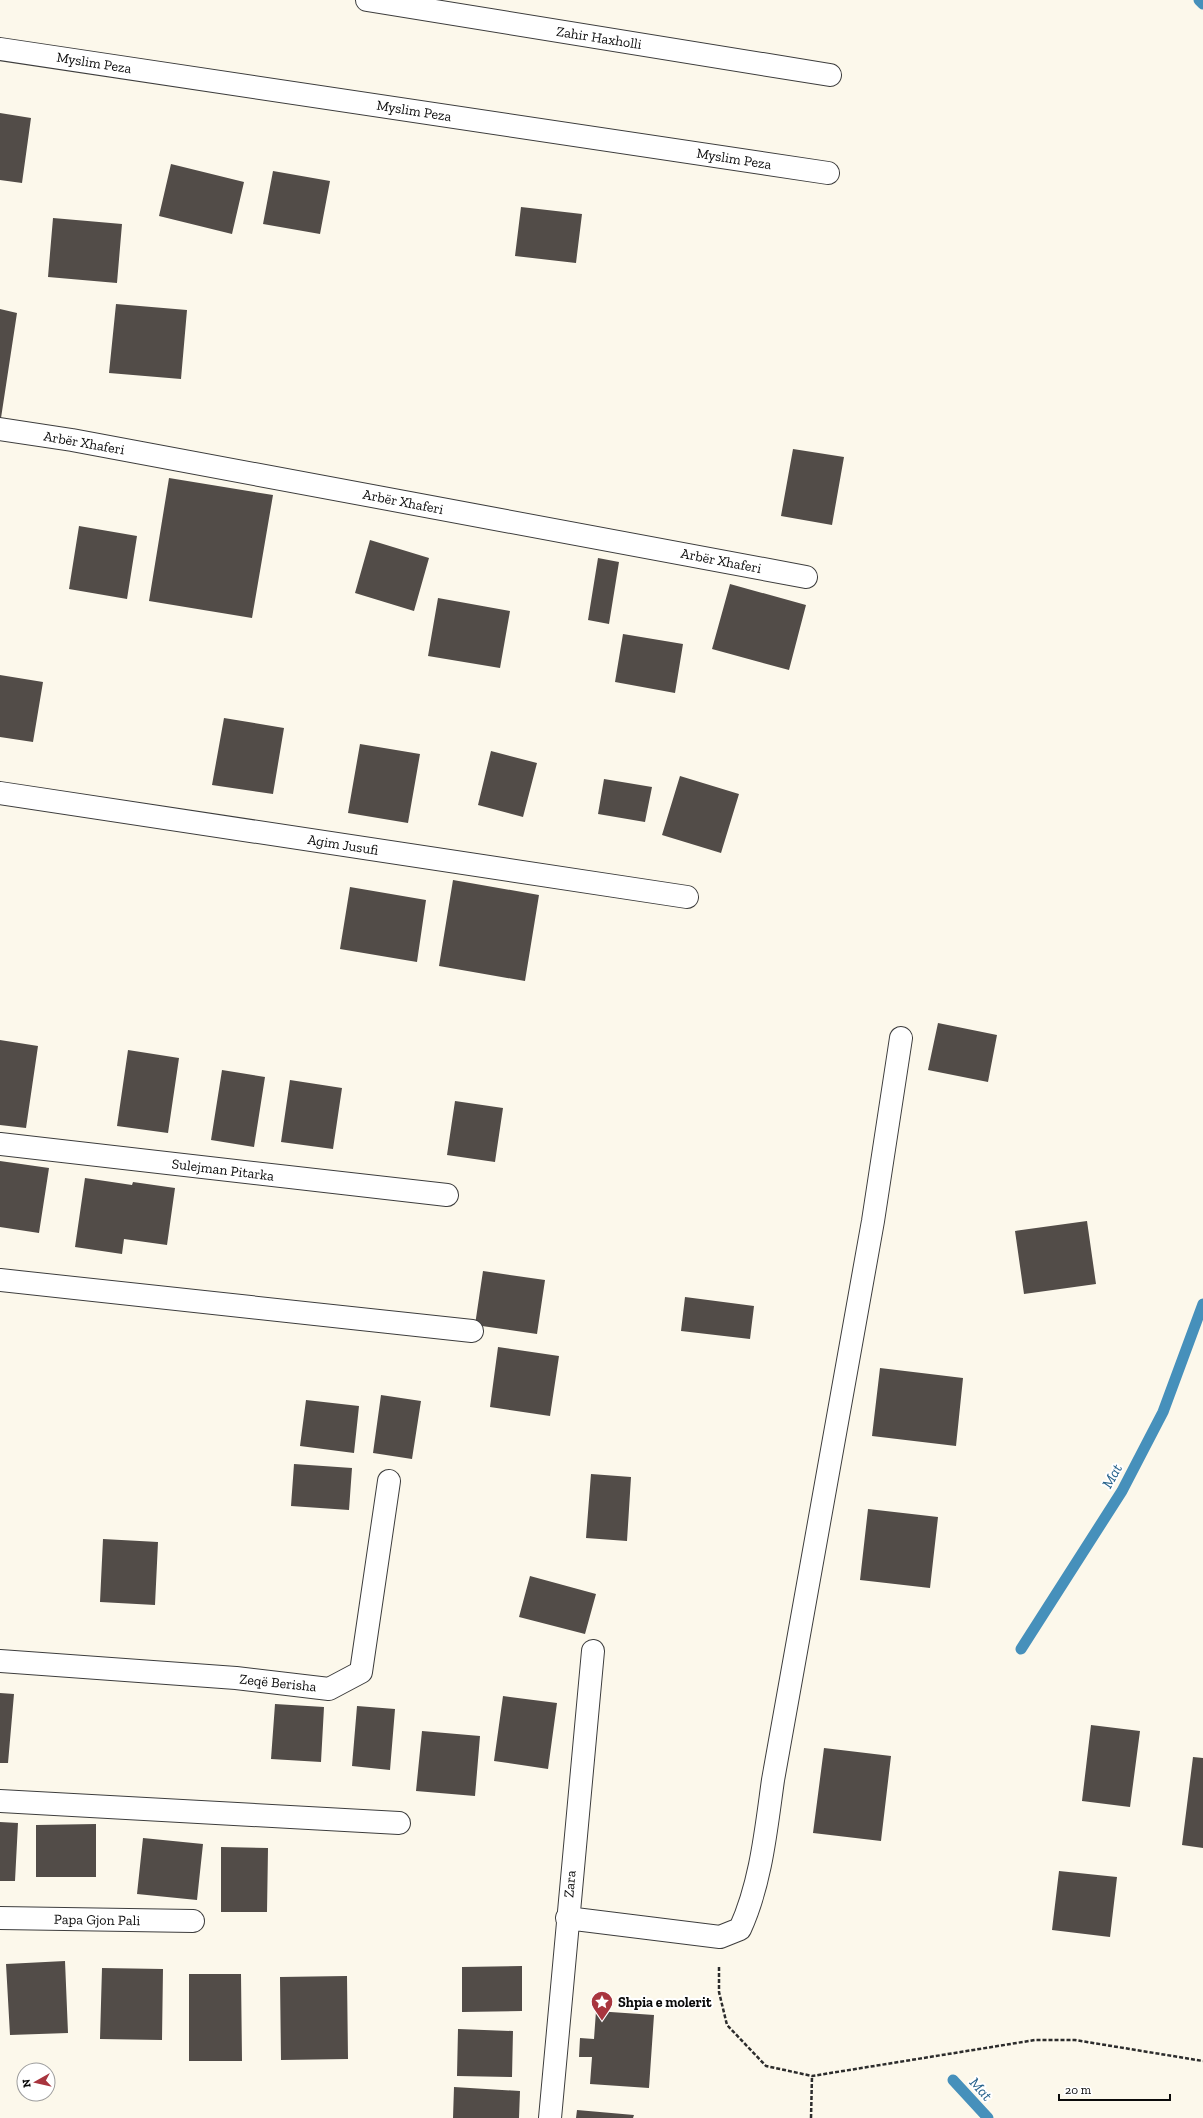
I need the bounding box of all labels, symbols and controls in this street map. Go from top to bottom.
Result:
street label: Zahir Haxholli [555,23,643,53]
street label: Myslim Peza [55,49,133,77]
street label: Myslim Peza [375,97,453,125]
street label: Myslim Peza [695,145,773,173]
street label: Arbër Xhaferi [42,428,126,458]
street label: Arbër Xhaferi [361,486,445,518]
street label: Arbër Xhaferi [679,545,763,577]
street label: Agim Jusufi [306,831,380,859]
street label: Sulejman Pitarka [171,1155,275,1185]
water label: Mat [1098,1461,1126,1491]
street label: Zeqë Berisha [239,1670,318,1696]
street label: Zara [560,1869,580,1898]
street label: Papa Gjon Pali [54,1911,140,1929]
place icon: Shpia e molerit [589,1989,615,2022]
place label: Shpia e molerit [618,1994,712,2011]
north arrow [16,2062,56,2102]
water label: Mat [966,2074,996,2104]
scale bar [1059,2076,1170,2102]
text: N [19,2078,34,2088]
text: 20 m [1065,2083,1092,2097]

